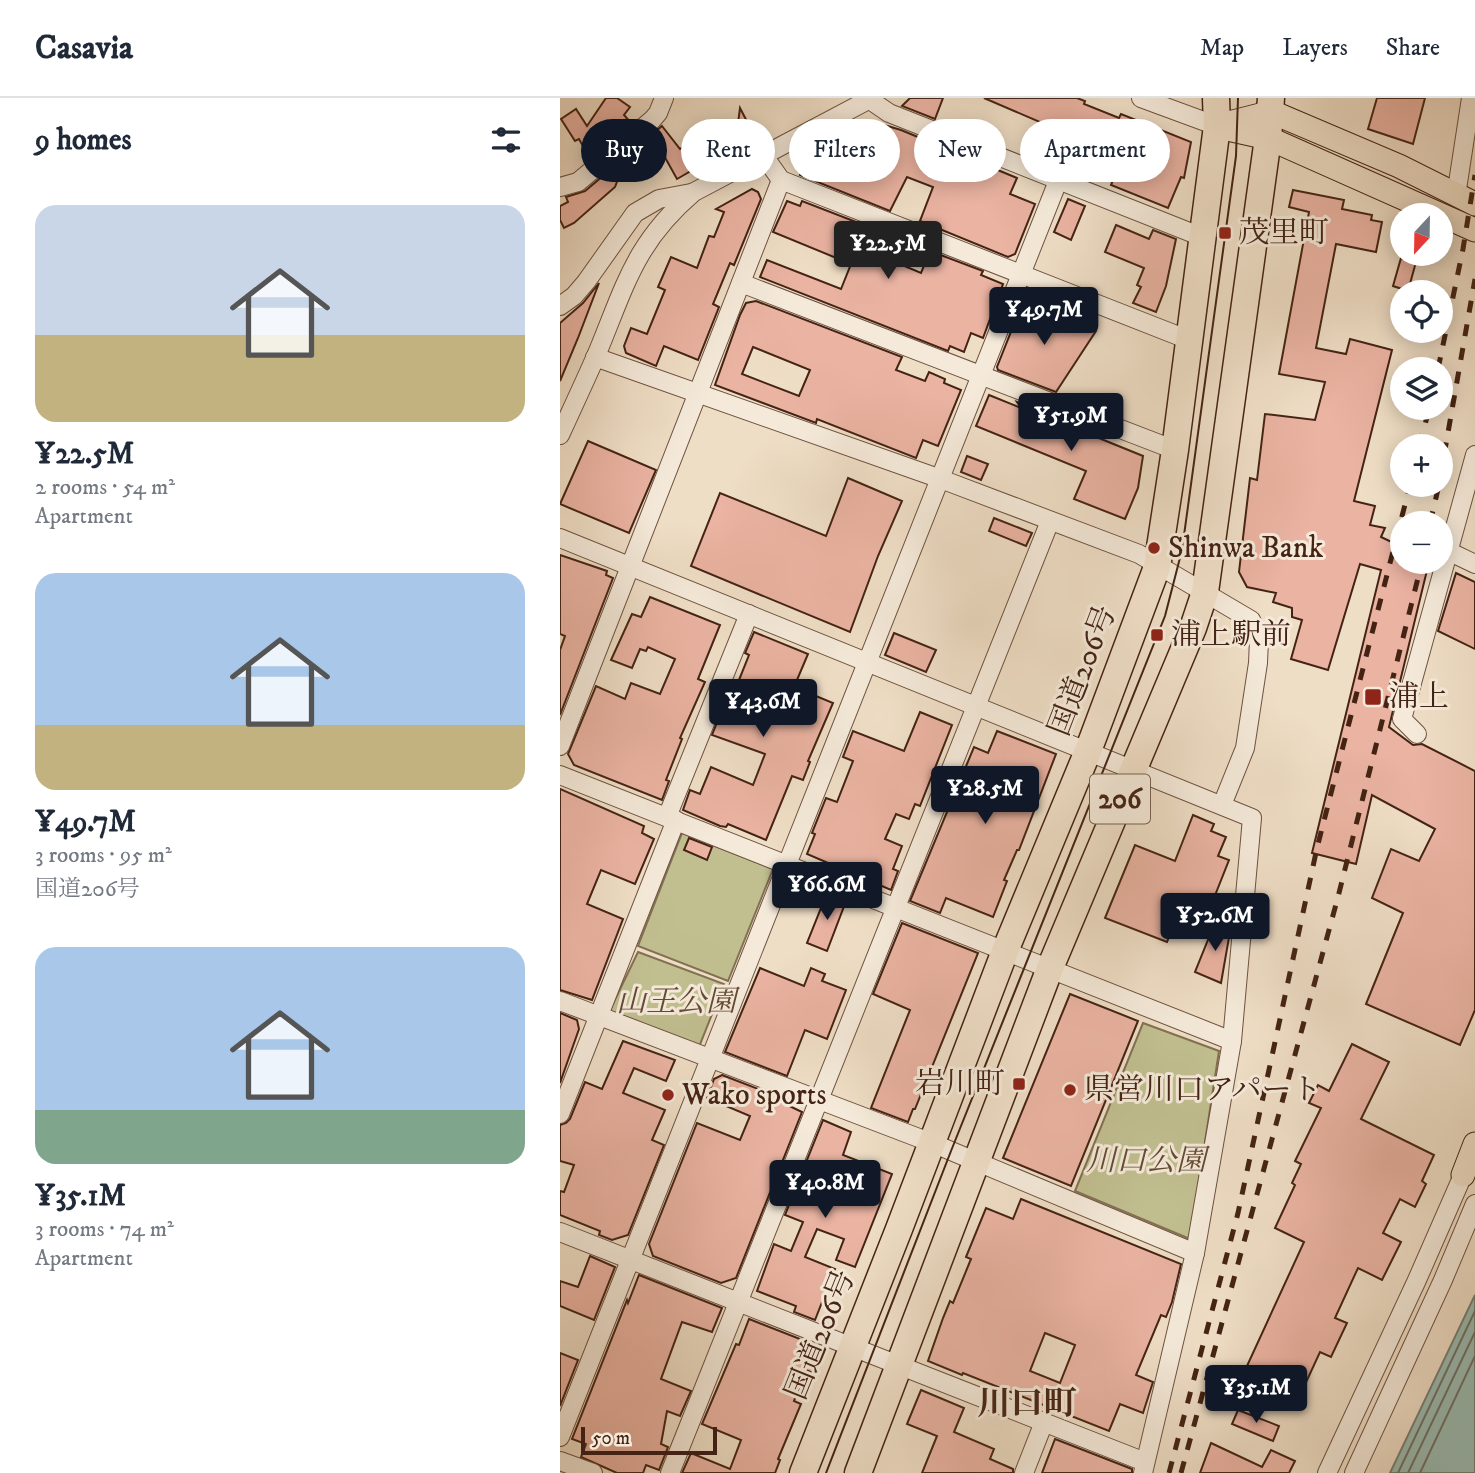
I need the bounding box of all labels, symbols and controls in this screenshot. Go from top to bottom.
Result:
text: Casavia [35,28,133,69]
text: Map [1200,33,1244,63]
text: Layers [1282,33,1348,63]
text: Share [1386,33,1440,63]
chip: Buy [581,119,667,182]
chip: Rent [681,119,775,182]
chip: Filters [789,119,900,182]
chip: New [914,119,1006,182]
chip: Apartment [1020,119,1170,182]
icon: filters [487,121,525,159]
text: 9 homes [35,122,132,159]
north arrow [1390,203,1452,266]
map controls [1390,203,1453,574]
place label: 茂里町 [1239,215,1329,252]
pin: ¥22.5M [831,222,945,281]
marker: 茂里町 [1217,225,1233,241]
text: ¥22.5M [850,229,926,258]
icon: home [217,250,343,376]
button: locate [1390,280,1453,343]
pin: ¥49.7M [987,288,1101,347]
text: ¥49.7M [1005,295,1083,324]
button: layers [1390,357,1453,420]
pin: ¥51.9M [1014,394,1128,453]
text: ¥51.9M [1034,401,1108,430]
button: + [1390,434,1453,497]
text: ¥22.5M [35,436,134,473]
text: 2 rooms · 54 m² [35,473,175,502]
text: Apartment [35,502,133,531]
button: − [1390,511,1453,574]
place label: Shinwa Bank [1168,530,1323,567]
marker: Shinwa Bank [1146,540,1162,556]
street label: 国道206号 [1041,601,1125,741]
place label: 浦上駅前 [1171,617,1291,654]
icon: home [217,619,343,745]
marker: 浦上駅前 [1149,627,1165,643]
place label: 浦上 [1389,679,1449,716]
pin: ¥43.6M [706,680,820,739]
text: ¥43.6M [725,687,801,716]
marker: 浦上 [1363,687,1383,707]
pin: ¥28.5M [928,766,1042,826]
text: ¥28.5M [947,774,1023,803]
road number: 206 [1090,774,1150,824]
text: ¥49.7M [35,804,136,841]
text: 3 rooms · 95 m² [35,841,172,870]
pin: ¥66.6M [770,862,884,922]
text: ¥66.6M [788,870,866,899]
text: 国道206号 [35,875,140,904]
pin: ¥52.6M [1158,894,1272,953]
text: ¥52.6M [1177,901,1253,930]
park label: 山王公園 [616,984,741,1021]
icon: home [217,992,343,1118]
place label: 岩川町 [915,1066,1005,1103]
place label: 県営川口アパート [1084,1072,1322,1109]
marker: 岩川町 [1011,1076,1027,1092]
place label: Wako sports [681,1077,826,1114]
marker: 県営川口アパート [1062,1082,1078,1098]
marker: Wako sports [660,1087,676,1103]
park label: 川口公園 [1086,1143,1211,1180]
pin: ¥40.8M [768,1160,882,1220]
text: ¥40.8M [785,1168,865,1197]
text: ¥35.1M [35,1178,126,1215]
text: 3 rooms · 74 m² [35,1215,174,1244]
text: Apartment [35,1244,133,1273]
street label: 国道206号 [778,1265,864,1405]
pin: ¥35.1M [1199,1366,1313,1425]
text: ¥35.1M [1221,1373,1291,1402]
district label: 川口町 [978,1384,1077,1425]
scale bar [581,1424,718,1456]
text: 50 m [592,1427,630,1450]

